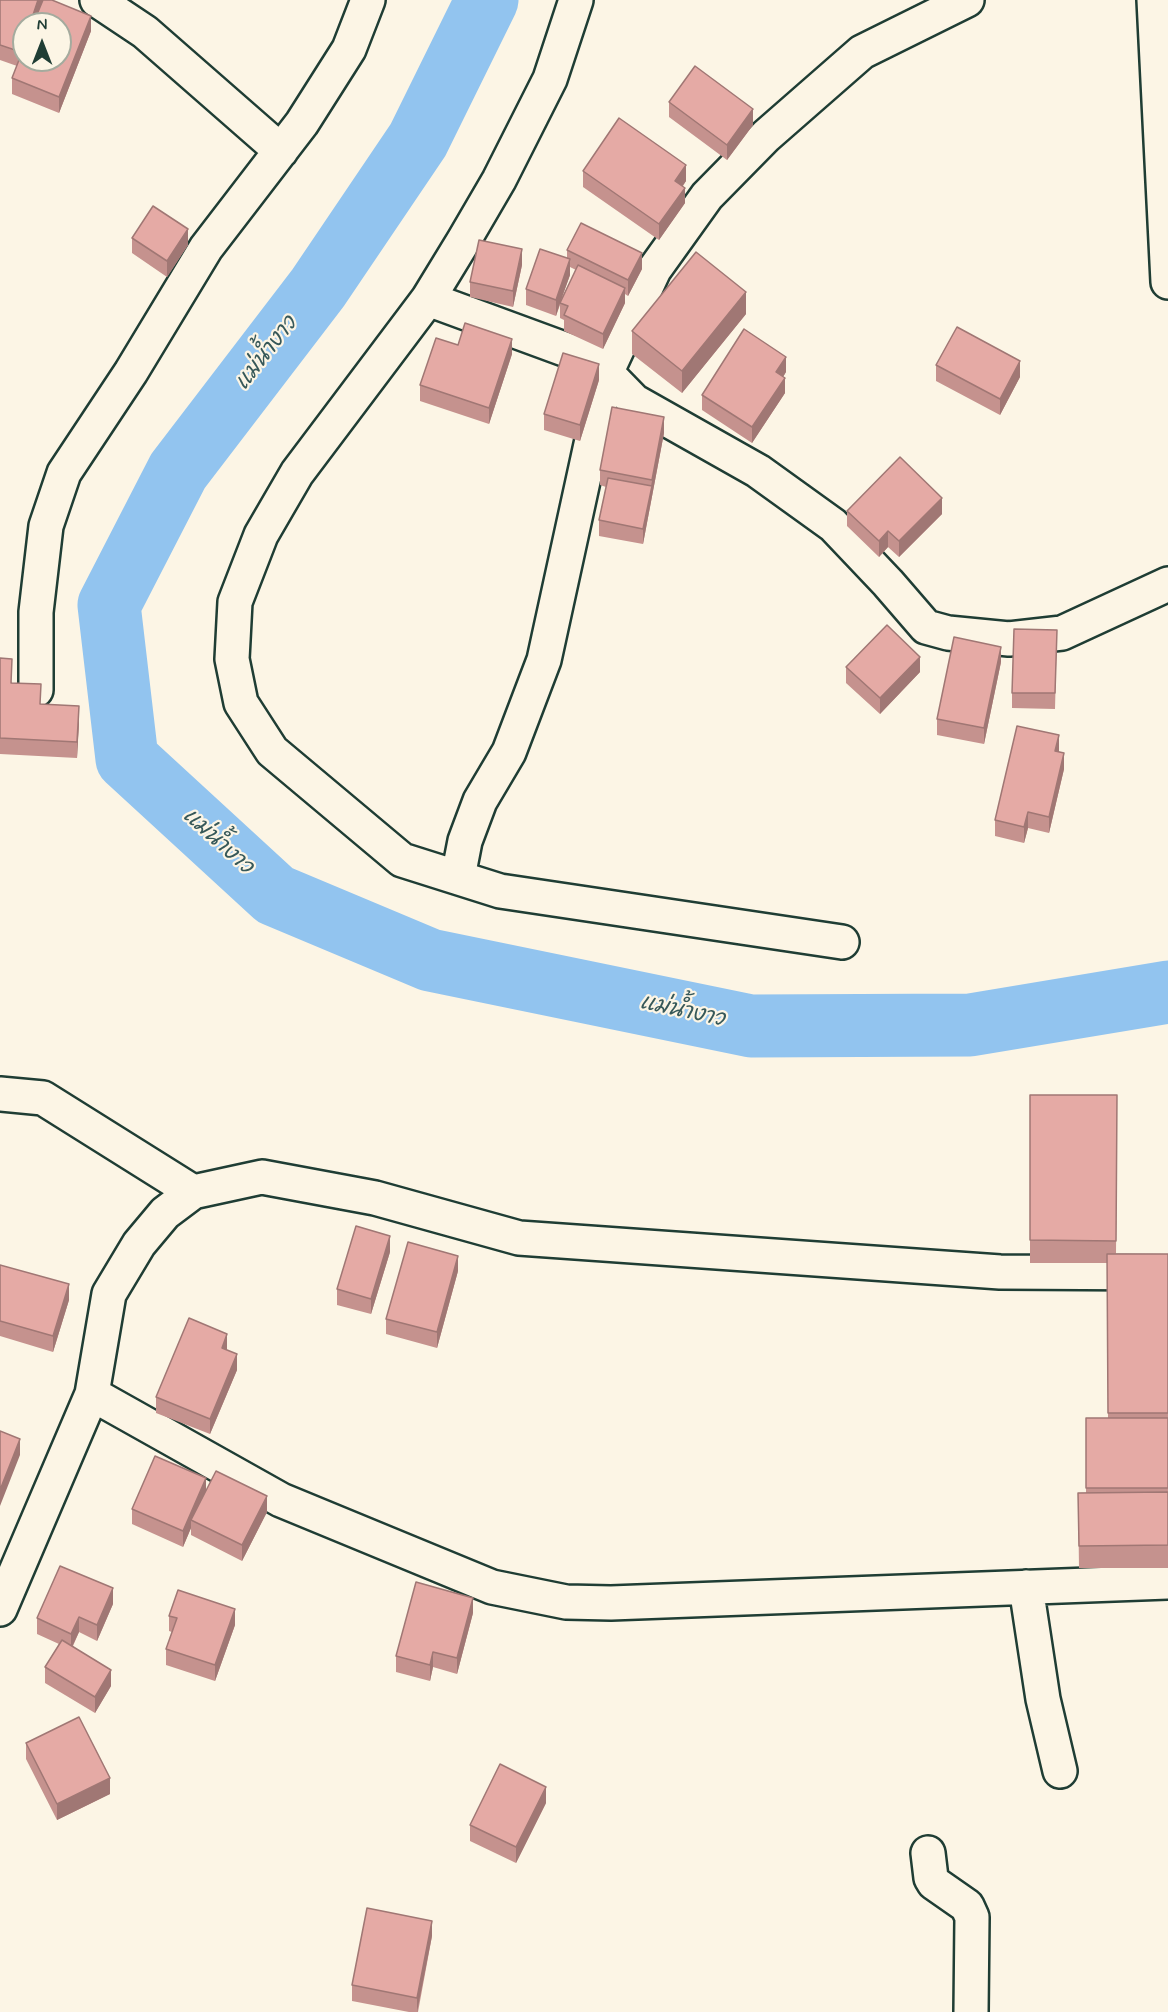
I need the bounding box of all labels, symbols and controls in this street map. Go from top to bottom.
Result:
north arrow [12,12,72,72]
text: N [37,15,47,36]
water label: แม่น้ำงาว [230,312,304,396]
water label: แม่น้ำงาว [176,803,258,881]
water label: แม่น้ำงาว [637,990,727,1034]

